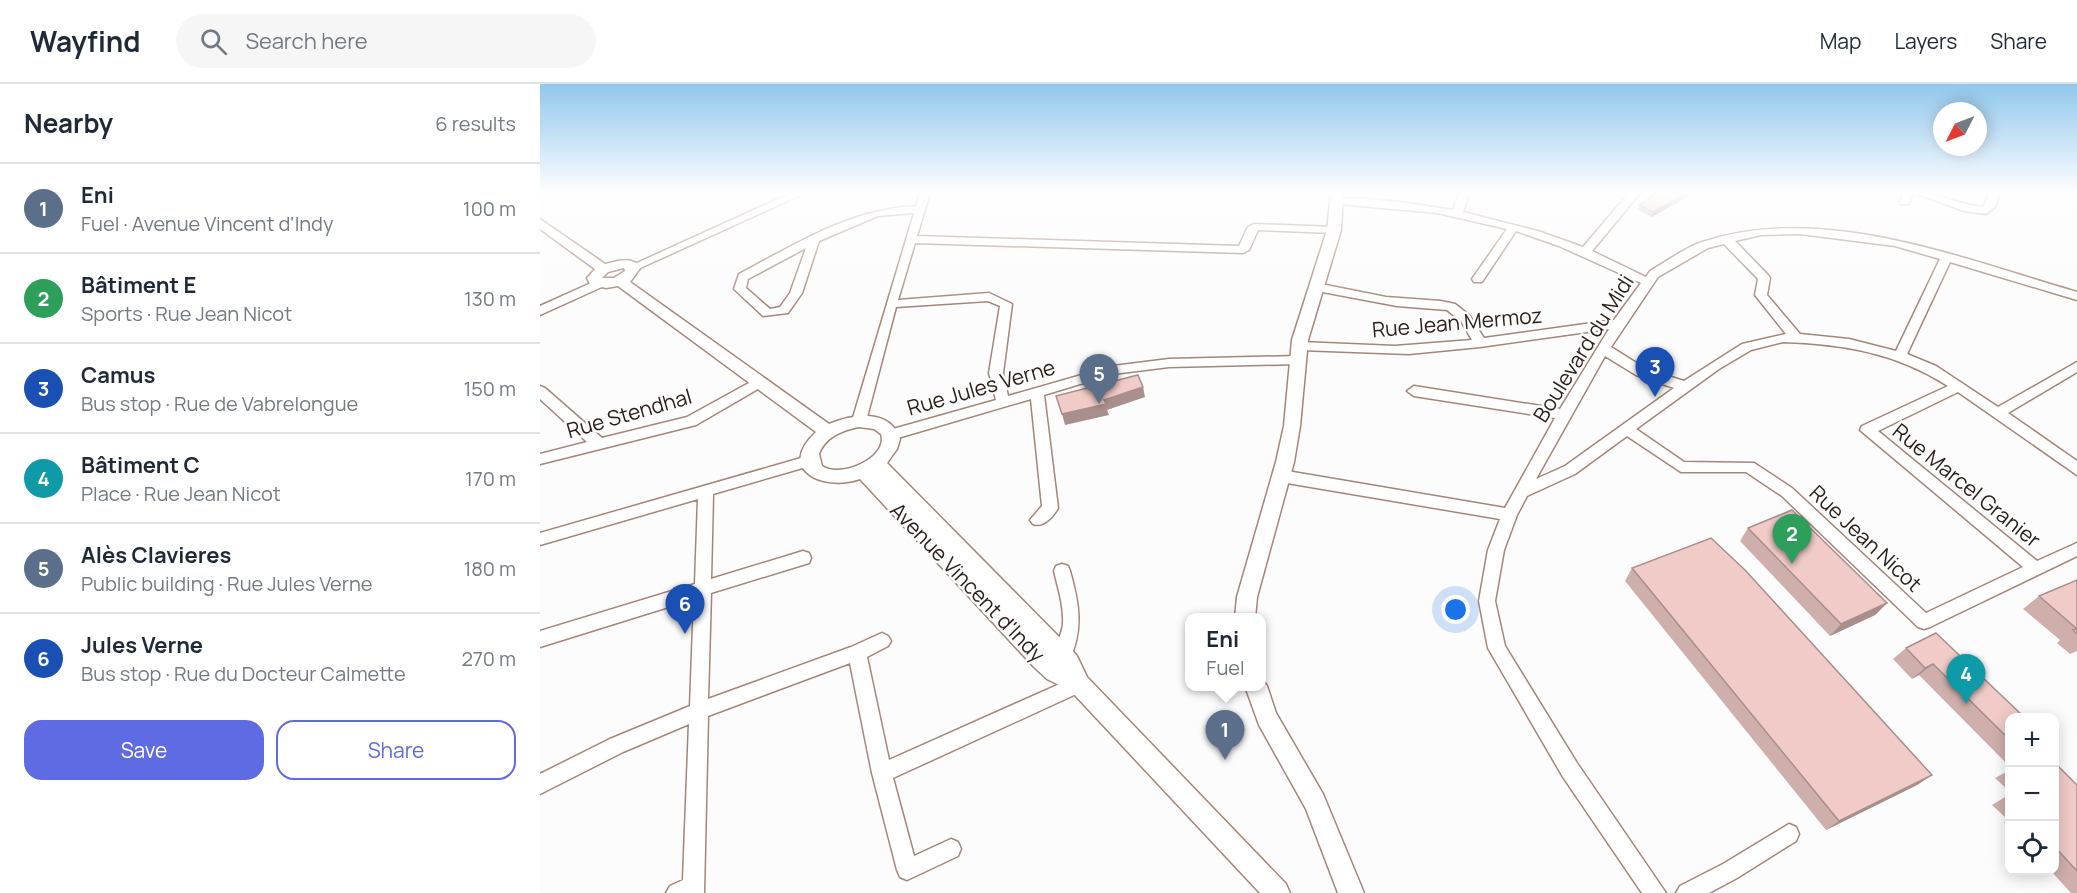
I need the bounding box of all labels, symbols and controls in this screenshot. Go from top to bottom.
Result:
search box [176,14,596,68]
text: Wayfind [30,22,140,60]
icon: search [197,25,230,58]
text: Search here [245,26,368,56]
text: Map [1820,27,1861,55]
text: Layers [1894,27,1957,55]
text: Share [1990,27,2047,55]
north arrow [1933,102,1987,156]
text: Nearby [24,105,113,141]
text: 6 results [435,110,516,137]
text: Eni [81,180,114,210]
text: 1 [39,195,48,222]
text: 100 m [463,195,516,222]
text: Fuel · Avenue Vincent d'Indy [81,210,334,237]
street label: Boulevard du Midi [1526,269,1640,427]
text: Bâtiment E [81,270,196,300]
text: 2 [38,285,49,312]
text: 130 m [464,285,516,312]
text: Sports · Rue Jean Nicot [81,300,292,327]
street label: Rue Jean Mermoz [1371,301,1543,343]
pin: 3 [1636,348,1674,397]
street label: Rue Jules Verne [904,352,1058,422]
pin: 5 [1080,354,1118,404]
text: Camus [81,360,155,390]
text: 3 [38,375,49,402]
text: 150 m [463,375,516,402]
street label: Rue Stendhal [563,382,695,444]
text: Bus stop · Rue de Vabrelongue [81,390,358,417]
street label: Rue Marcel Granier [1887,417,2047,554]
text: Bâtiment C [81,450,200,480]
text: 4 [37,465,50,492]
text: 170 m [465,465,516,492]
street label: Rue Jean Nicot [1804,479,1928,597]
text: Place · Rue Jean Nicot [81,480,281,507]
street label: Avenue Vincent d'Indy [884,496,1052,668]
pin: 2 [1772,514,1812,564]
text: Alès Clavieres [81,540,231,570]
text: 5 [38,555,49,582]
text: 180 m [463,555,516,582]
text: Public building · Rue Jules Verne [81,570,373,597]
pin: 6 [666,584,704,634]
your location [1441,595,1470,624]
popup [1185,613,1266,691]
text: Eni [1206,624,1239,654]
text: Jules Verne [81,630,203,660]
text: 6 [37,645,50,672]
text: 270 m [461,645,516,672]
text: Fuel [1206,654,1245,681]
pin: 4 [1946,654,1986,704]
text: Bus stop · Rue du Docteur Calmette [81,660,406,687]
pin: 1 [1206,710,1244,760]
map controls [2005,713,2059,875]
button: + [2005,713,2059,767]
button: Save [24,720,264,780]
button: Share [276,720,516,780]
button: − [2005,767,2059,821]
button: locate [2005,821,2059,875]

